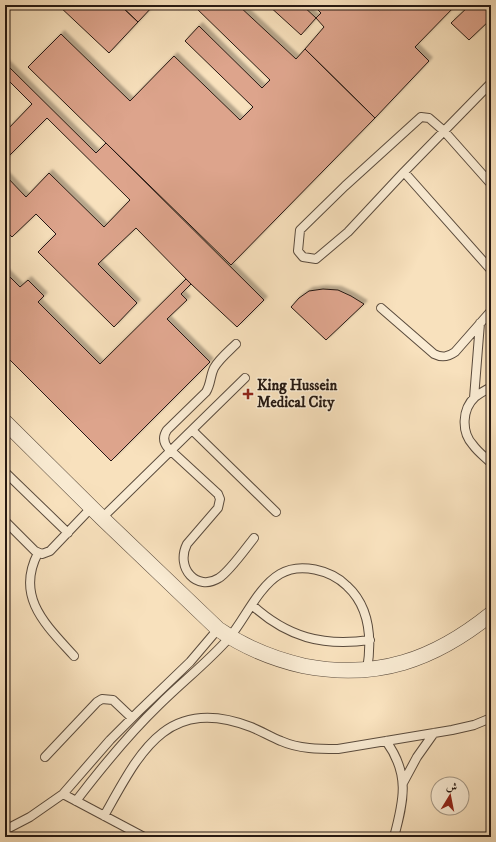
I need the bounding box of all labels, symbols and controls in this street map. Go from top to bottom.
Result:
place label: King Hussein Medical City [257,376,337,412]
marker: King Hussein Medical City [242,388,254,400]
north arrow [430,776,470,816]
text: ش [445,779,458,795]

